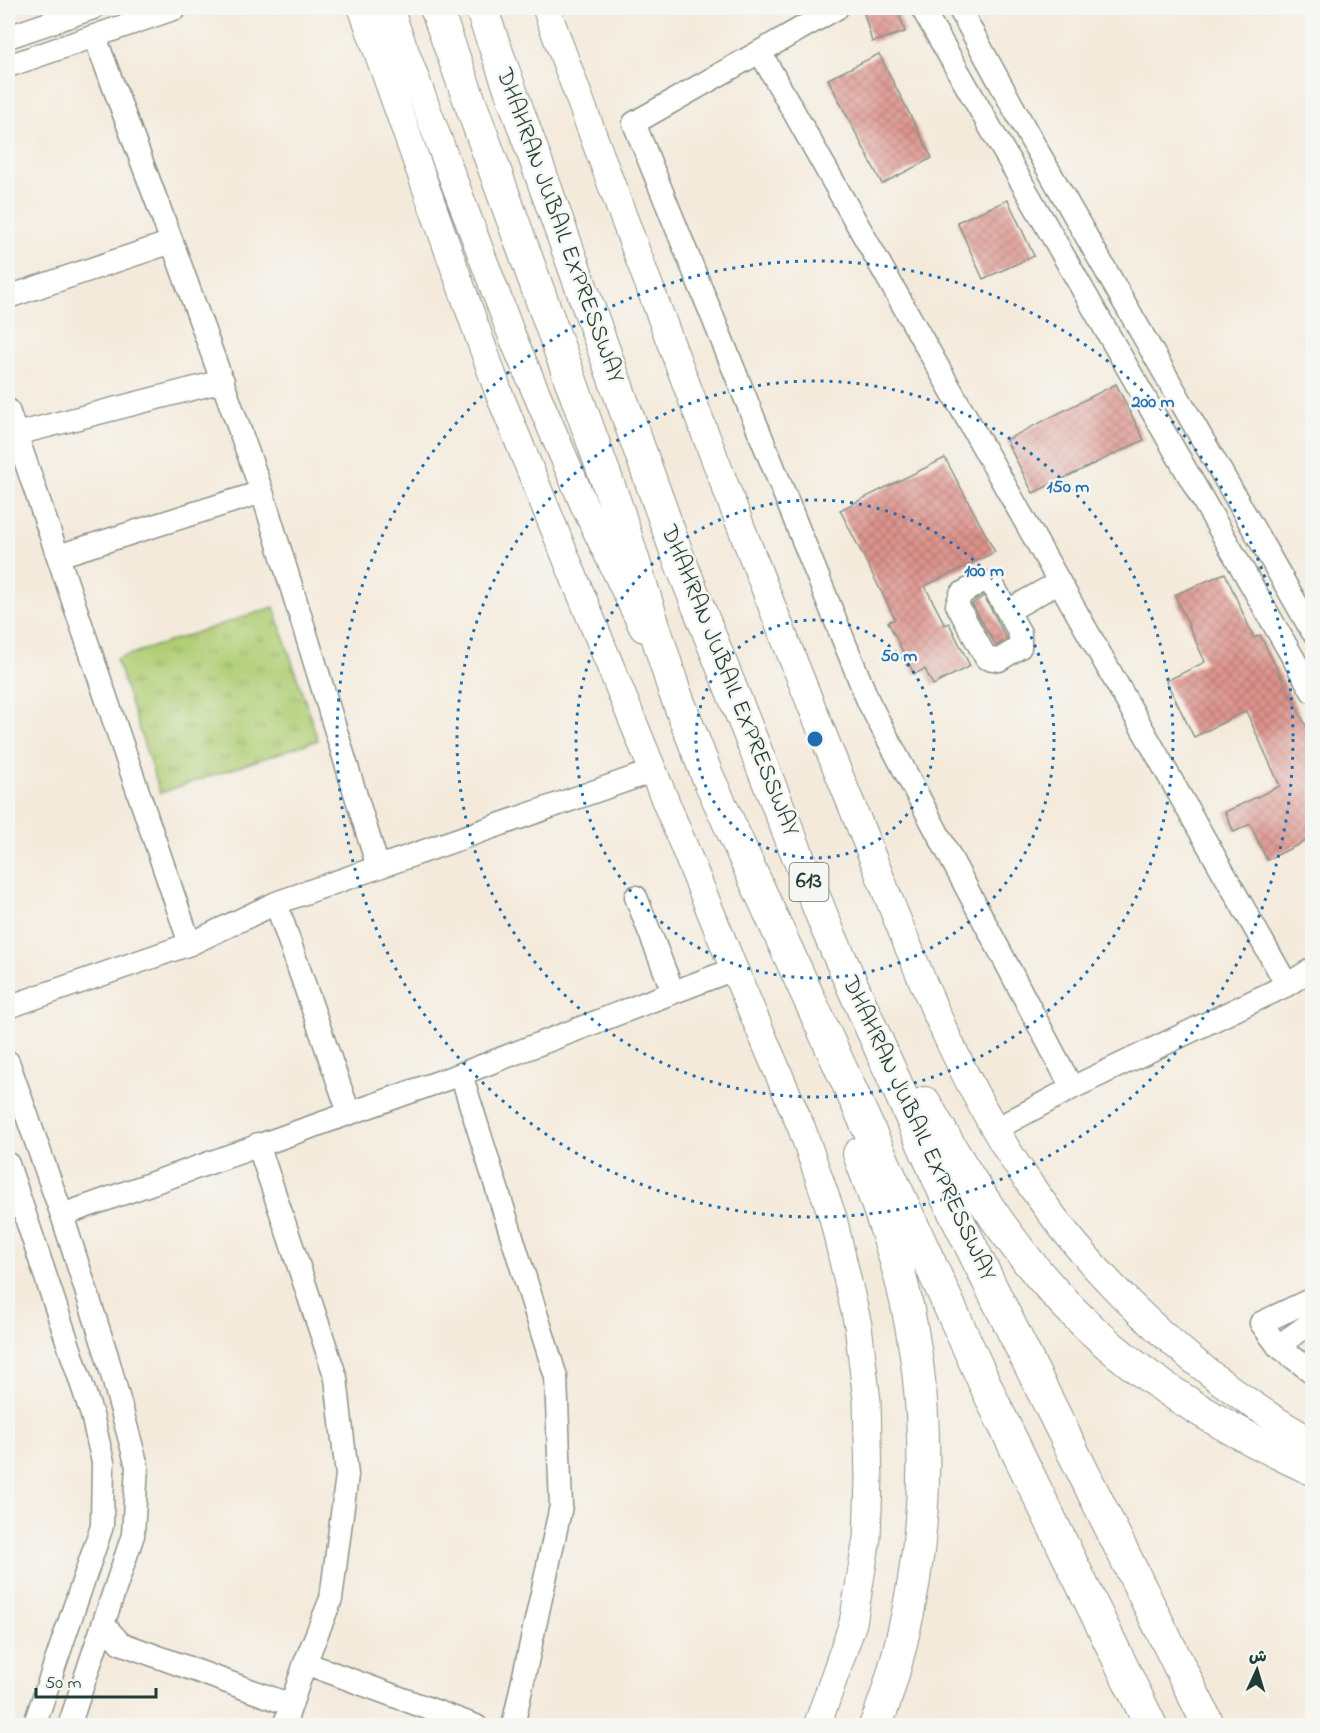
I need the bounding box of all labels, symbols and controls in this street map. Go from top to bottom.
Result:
street label: DHAHRAN JUBAIL EXPRESSWAY [485,63,632,388]
text: 200 m [1131,390,1175,416]
text: 150 m [1047,475,1089,501]
street label: DHAHRAN JUBAIL EXPRESSWAY [650,519,808,842]
text: 100 m [964,559,1004,585]
text: 50 m [881,644,917,670]
centre of rings [805,729,825,749]
road number: 613 [790,863,828,901]
street label: DHAHRAN JUBAIL EXPRESSWAY [831,970,1004,1287]
north arrow [1227,1640,1287,1700]
text: ش [1248,1644,1268,1670]
scale bar [36,1661,156,1699]
text: 50 m [45,1671,82,1697]

